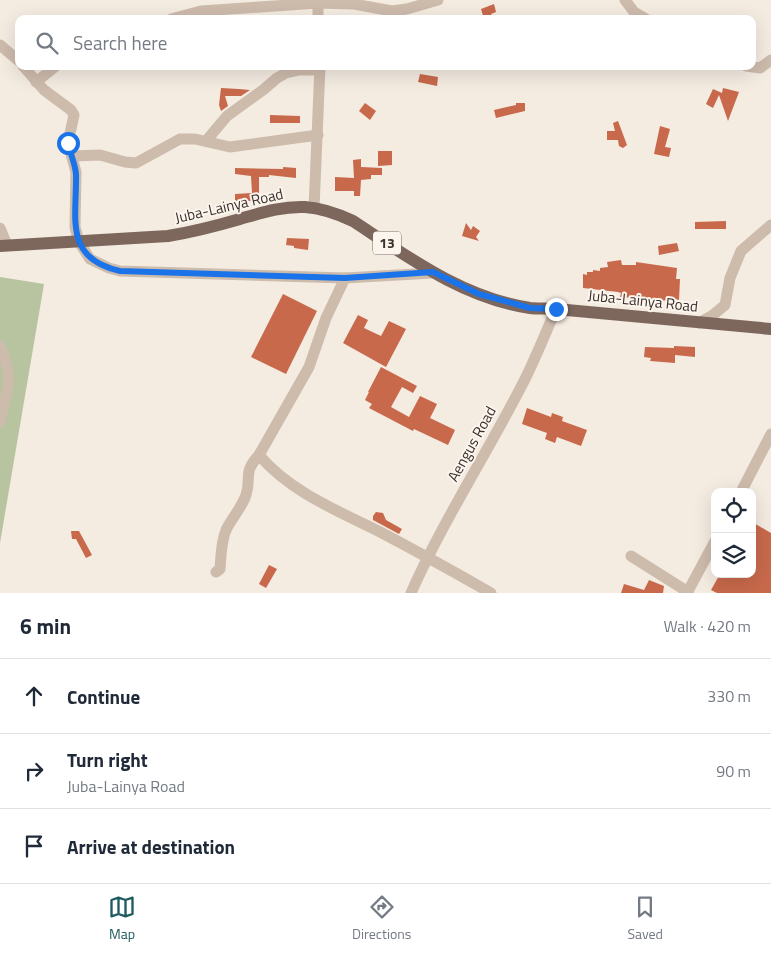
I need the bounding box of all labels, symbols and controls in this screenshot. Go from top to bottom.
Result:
search box [15,15,756,70]
text: Search here [73,28,167,57]
icon: search [33,29,61,57]
route start [57,132,80,155]
street label: Juba-Lainya Road [172,182,285,229]
road number: 13 [373,232,401,254]
street label: Juba-Lainya Road [587,283,699,318]
route end [545,298,568,321]
street label: Aengus Road [441,402,502,486]
map controls [711,488,756,578]
button: locate [711,488,756,533]
button: layers [711,533,756,578]
text: 6 min [20,610,71,642]
text: Walk · 420 m [663,614,751,638]
icon: ahead [20,682,48,710]
text: Continue [67,682,140,711]
text: 330 m [707,684,751,708]
text: Turn right [67,745,148,774]
icon: right [20,757,48,785]
text: 90 m [716,759,751,783]
text: Juba-Lainya Road [67,774,185,798]
icon: arrive [20,832,48,860]
text: Arrive at destination [67,832,235,861]
tab: Map [108,893,136,944]
tab: Directions [352,893,411,944]
tab: Saved [627,893,663,944]

